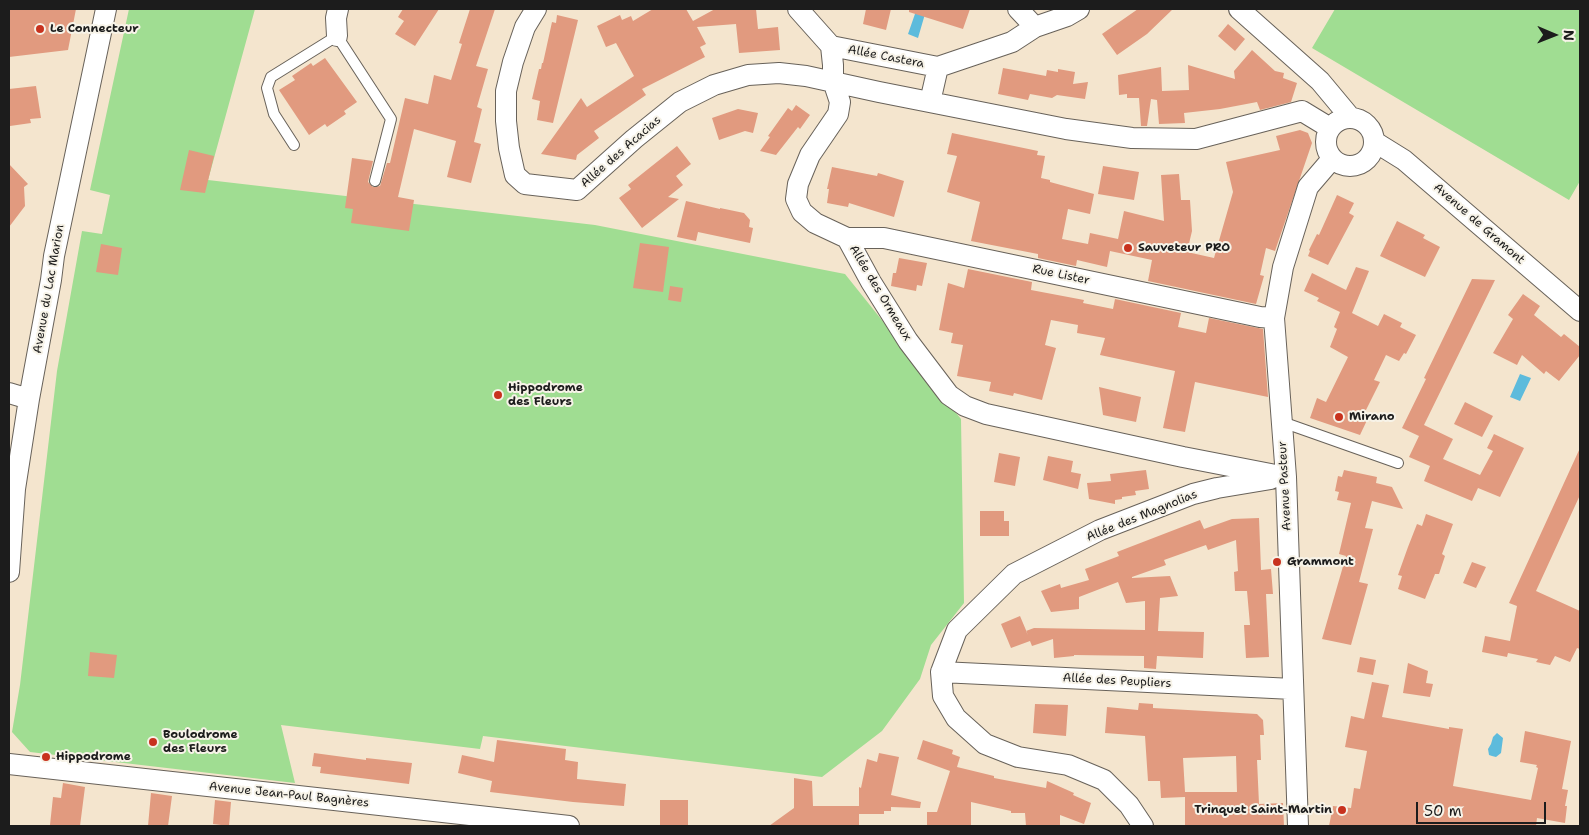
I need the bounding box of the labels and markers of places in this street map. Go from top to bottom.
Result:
place label: Le Connecteur [50,22,139,36]
marker: Le Connecteur [34,23,46,35]
place label: Sauveteur PRO [1138,241,1230,255]
marker: Sauveteur PRO [1122,242,1134,254]
place label: Hippodrome des Fleurs [508,381,583,409]
marker: Hippodrome des Fleurs [492,389,504,401]
place label: Mirano [1349,410,1395,424]
marker: Mirano [1333,411,1345,423]
place label: Grammont [1287,555,1354,569]
marker: Grammont [1271,556,1283,568]
place label: Boulodrome des Fleurs [163,728,238,756]
marker: Boulodrome des Fleurs [147,736,159,748]
place label: Hippodrome [56,750,131,764]
marker: Hippodrome [40,751,52,763]
place label: Trinquet Saint-Martin [1194,803,1332,817]
marker: Trinquet Saint-Martin [1336,804,1348,816]

